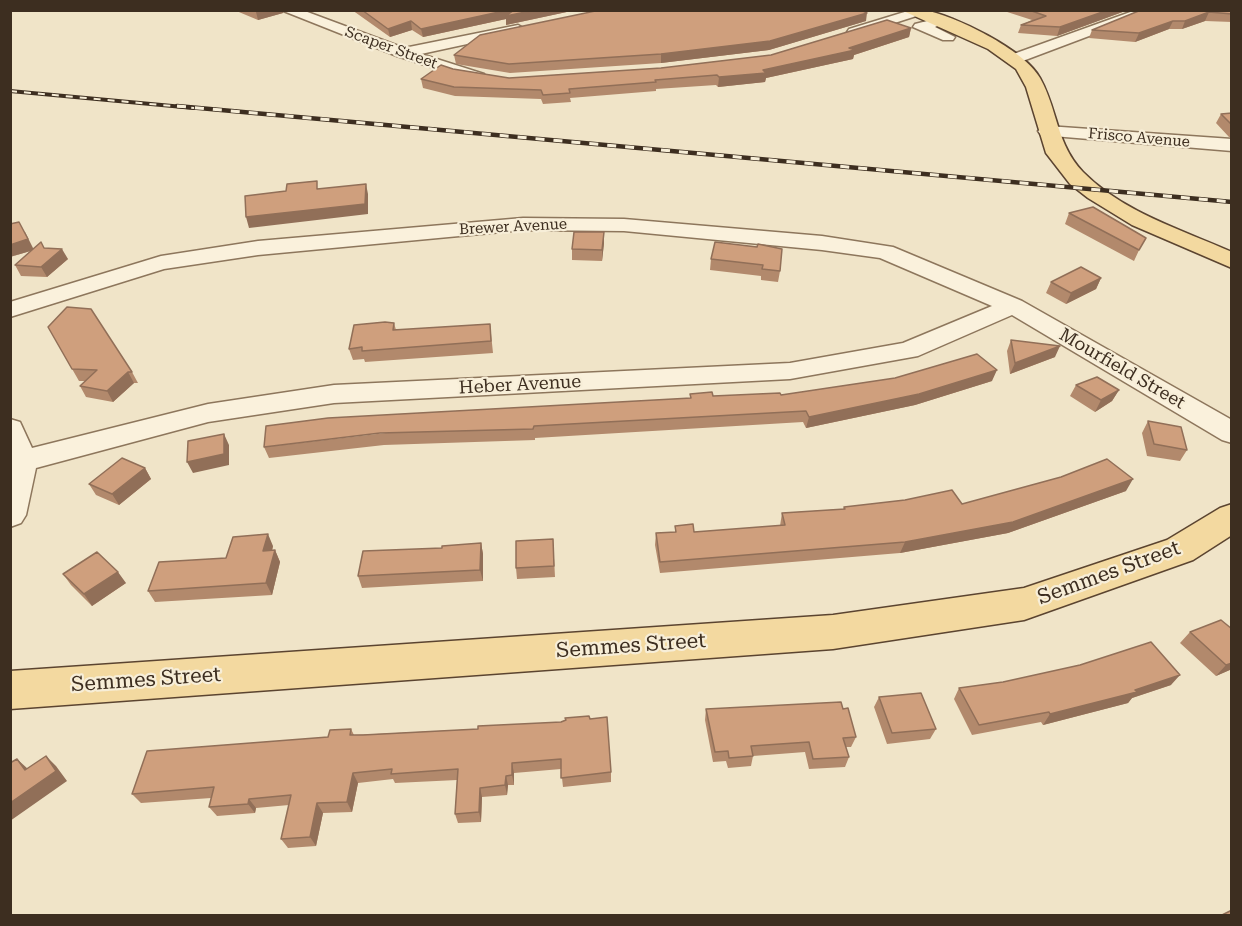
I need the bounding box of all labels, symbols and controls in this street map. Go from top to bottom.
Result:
street label: Scaper Street [342,23,440,73]
street label: Frisco Avenue [1087,125,1191,151]
street label: Brewer Avenue [458,215,568,239]
street label: Mourfield Street [1055,324,1189,414]
street label: Heber Avenue [458,371,582,399]
street label: Semmes Street [1034,535,1184,611]
street label: Semmes Street [555,628,707,664]
street label: Semmes Street [70,662,222,698]

